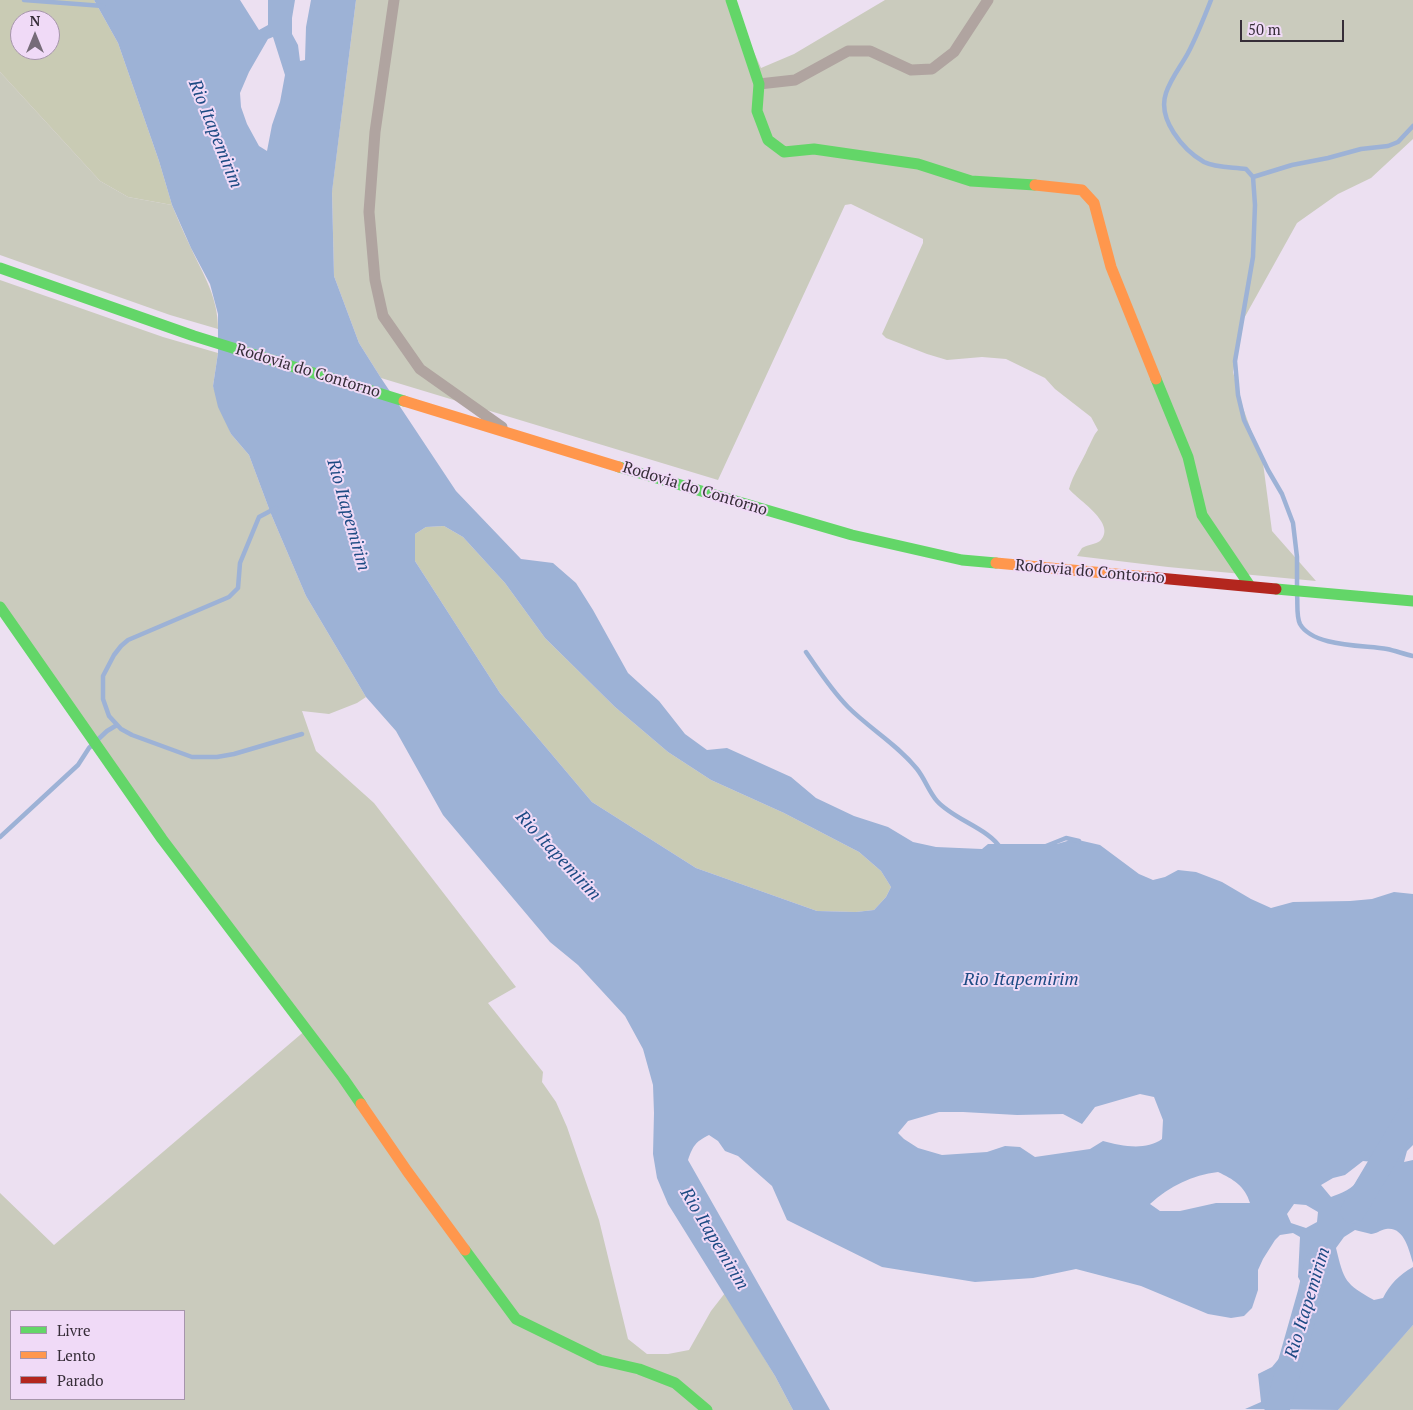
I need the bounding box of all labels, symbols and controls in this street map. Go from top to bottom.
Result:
north arrow [10,10,60,60]
scale bar [1243,10,1347,42]
text: N [30,11,40,30]
text: 50 m [1248,19,1281,39]
water label: Rio Itapemirim [183,77,247,191]
street label: Rodovia do Contorno [233,340,383,402]
water label: Rio Itapemirim [322,457,374,573]
street label: Rodovia do Contorno [620,458,770,520]
street label: Rodovia do Contorno [1014,556,1166,588]
water label: Rio Itapemirim [511,806,605,906]
water label: Rio Itapemirim [963,969,1079,991]
water label: Rio Itapemirim [675,1184,753,1294]
water label: Rio Itapemirim [1281,1245,1335,1361]
legend [10,1310,185,1400]
text: Livre [57,1320,91,1340]
text: Lento [57,1345,96,1365]
text: Parado [57,1370,103,1390]

